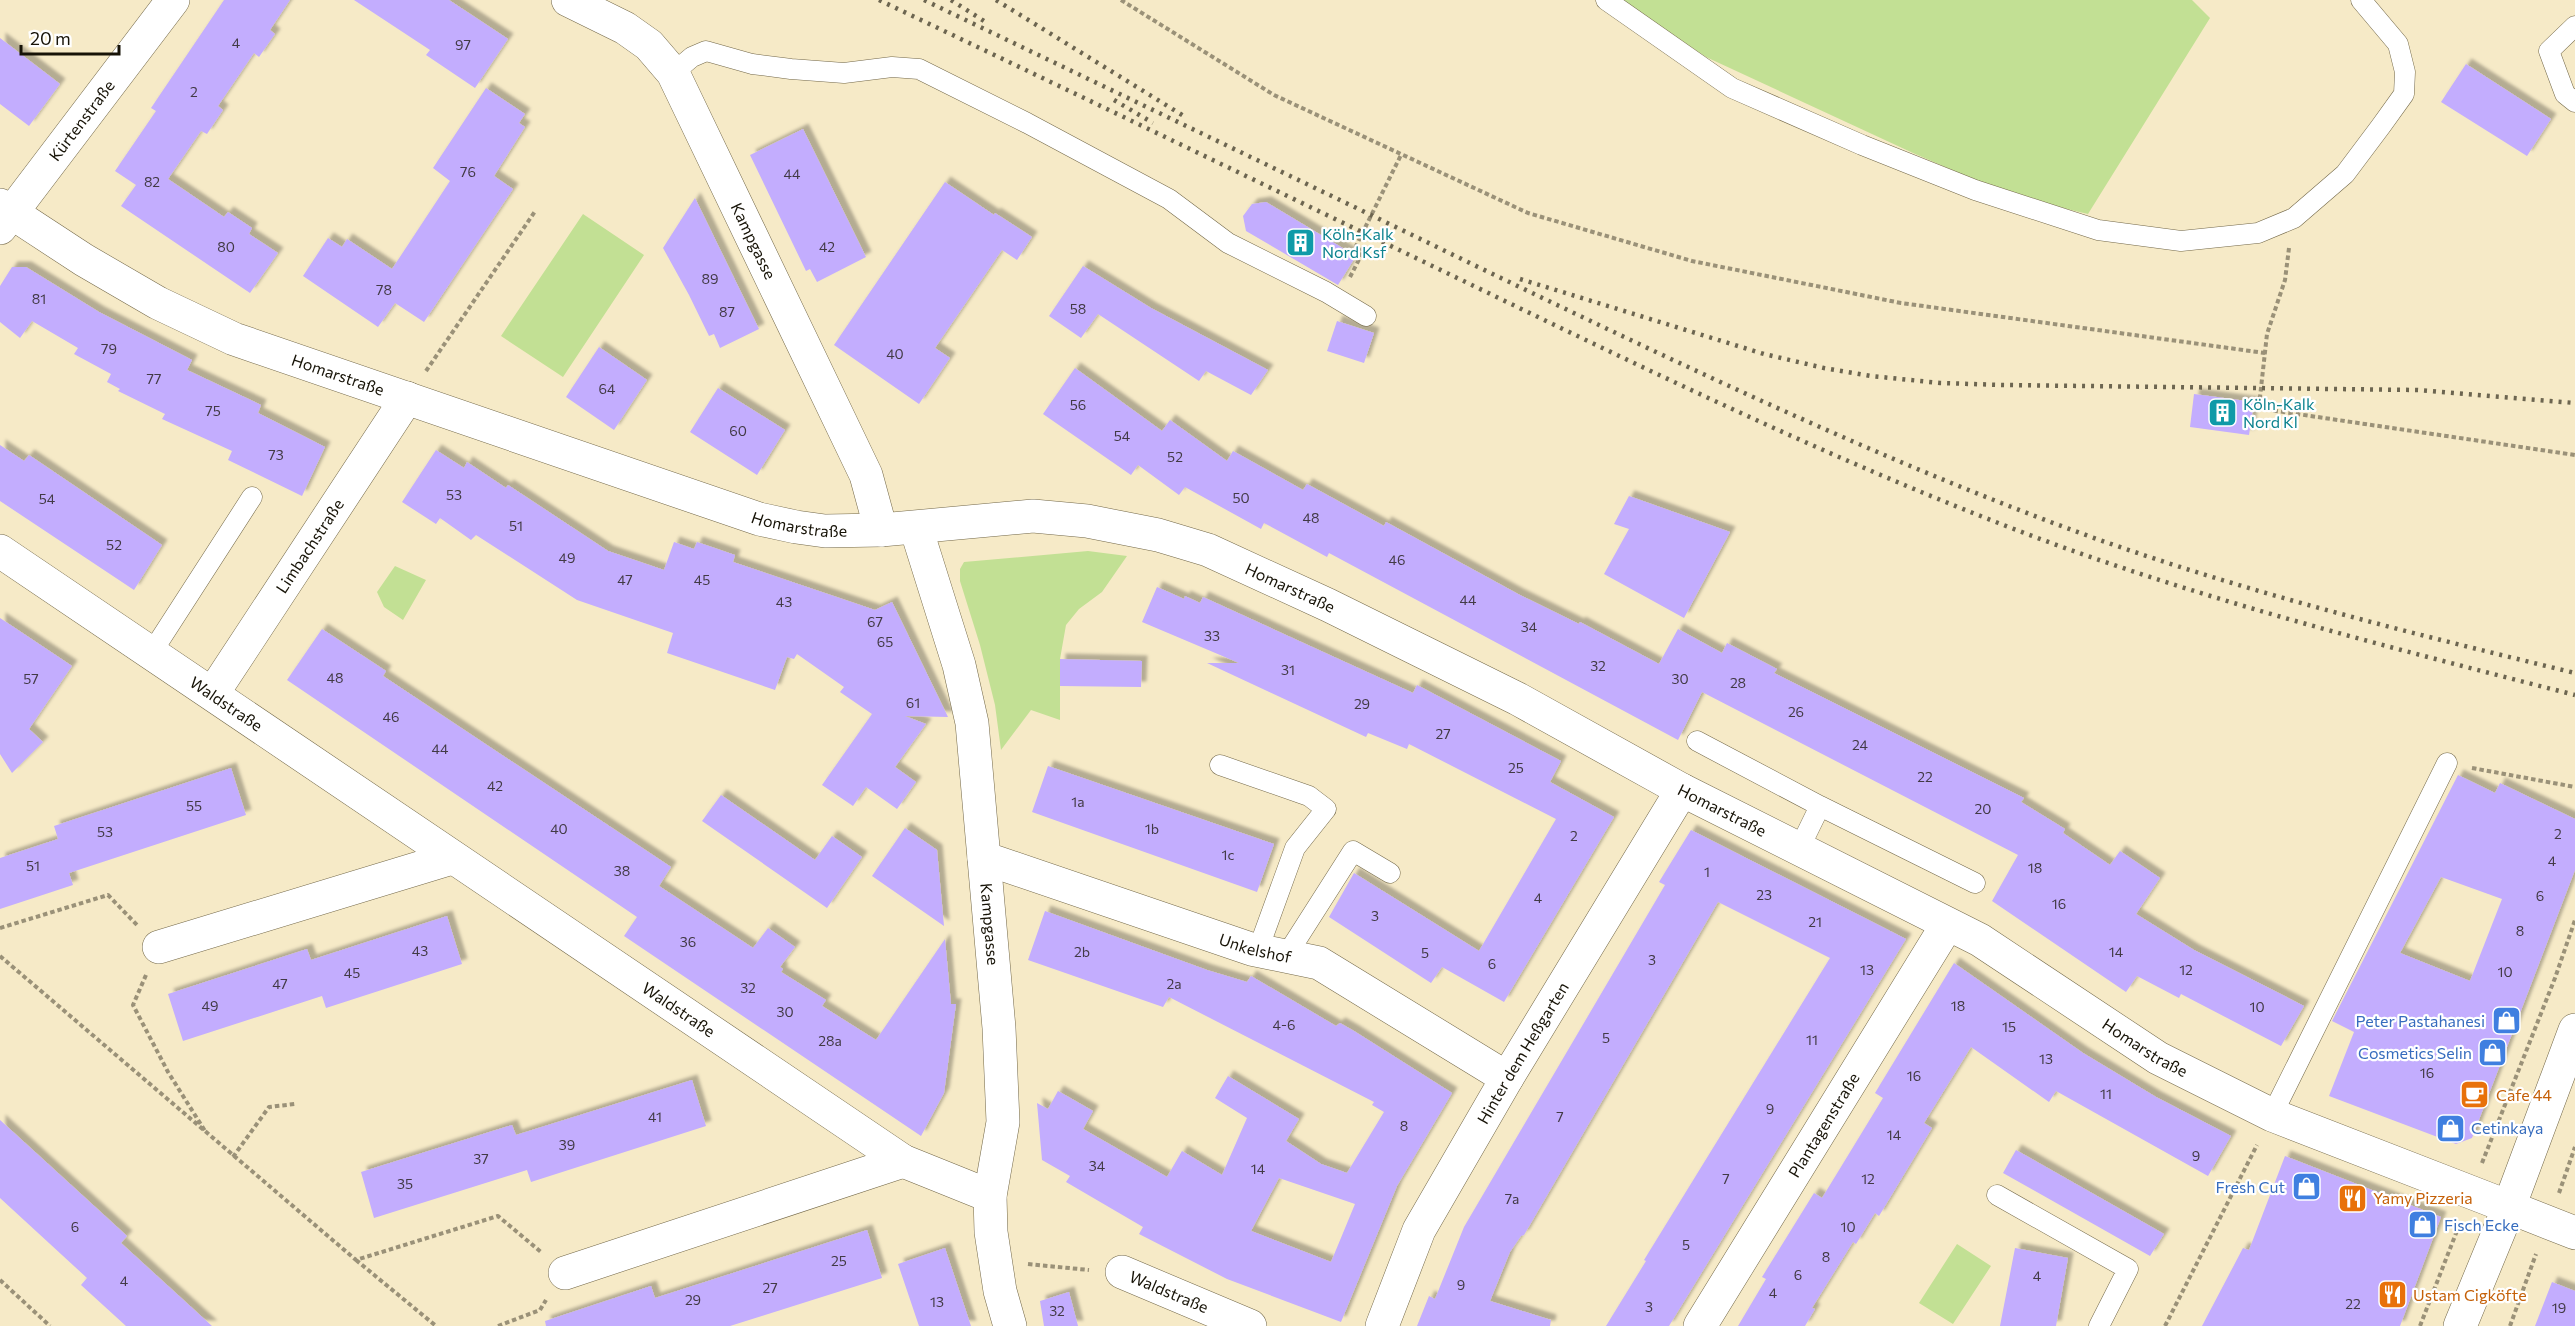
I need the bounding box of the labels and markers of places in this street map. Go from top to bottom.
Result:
place label: Köln-Kalk Nord Ksf [1322,224,1394,261]
building icon: Köln-Kalk Nord Ksf [1285,227,1317,259]
place label: Köln-Kalk Nord Kl [2243,394,2315,431]
building icon: Köln-Kalk Nord Kl [2206,397,2238,429]
shop icon: Peter Pastahanesi [2490,1005,2522,1037]
place label: Peter Pastahanesi [2355,1011,2485,1030]
shop icon: Cosmetics Selin [2477,1037,2509,1069]
place label: Cosmetics Selin [2358,1043,2472,1062]
cafe icon: Cafe 44 [2459,1079,2491,1111]
place label: Cafe 44 [2496,1085,2552,1104]
shop icon: Cetinkaya [2434,1112,2466,1144]
place label: Cetinkaya [2471,1118,2543,1137]
shop icon: Fresh Cut [2290,1171,2322,1203]
place label: Fresh Cut [2216,1177,2285,1196]
restaurant icon: Yamy Pizzeria [2336,1182,2368,1214]
place label: Yamy Pizzeria [2373,1188,2473,1207]
shop icon: Fisch Ecke [2407,1209,2439,1241]
place label: Fisch Ecke [2444,1215,2519,1234]
restaurant icon: Ustam Cigköfte [2376,1279,2408,1311]
place label: Ustam Cigköfte [2413,1285,2527,1304]

